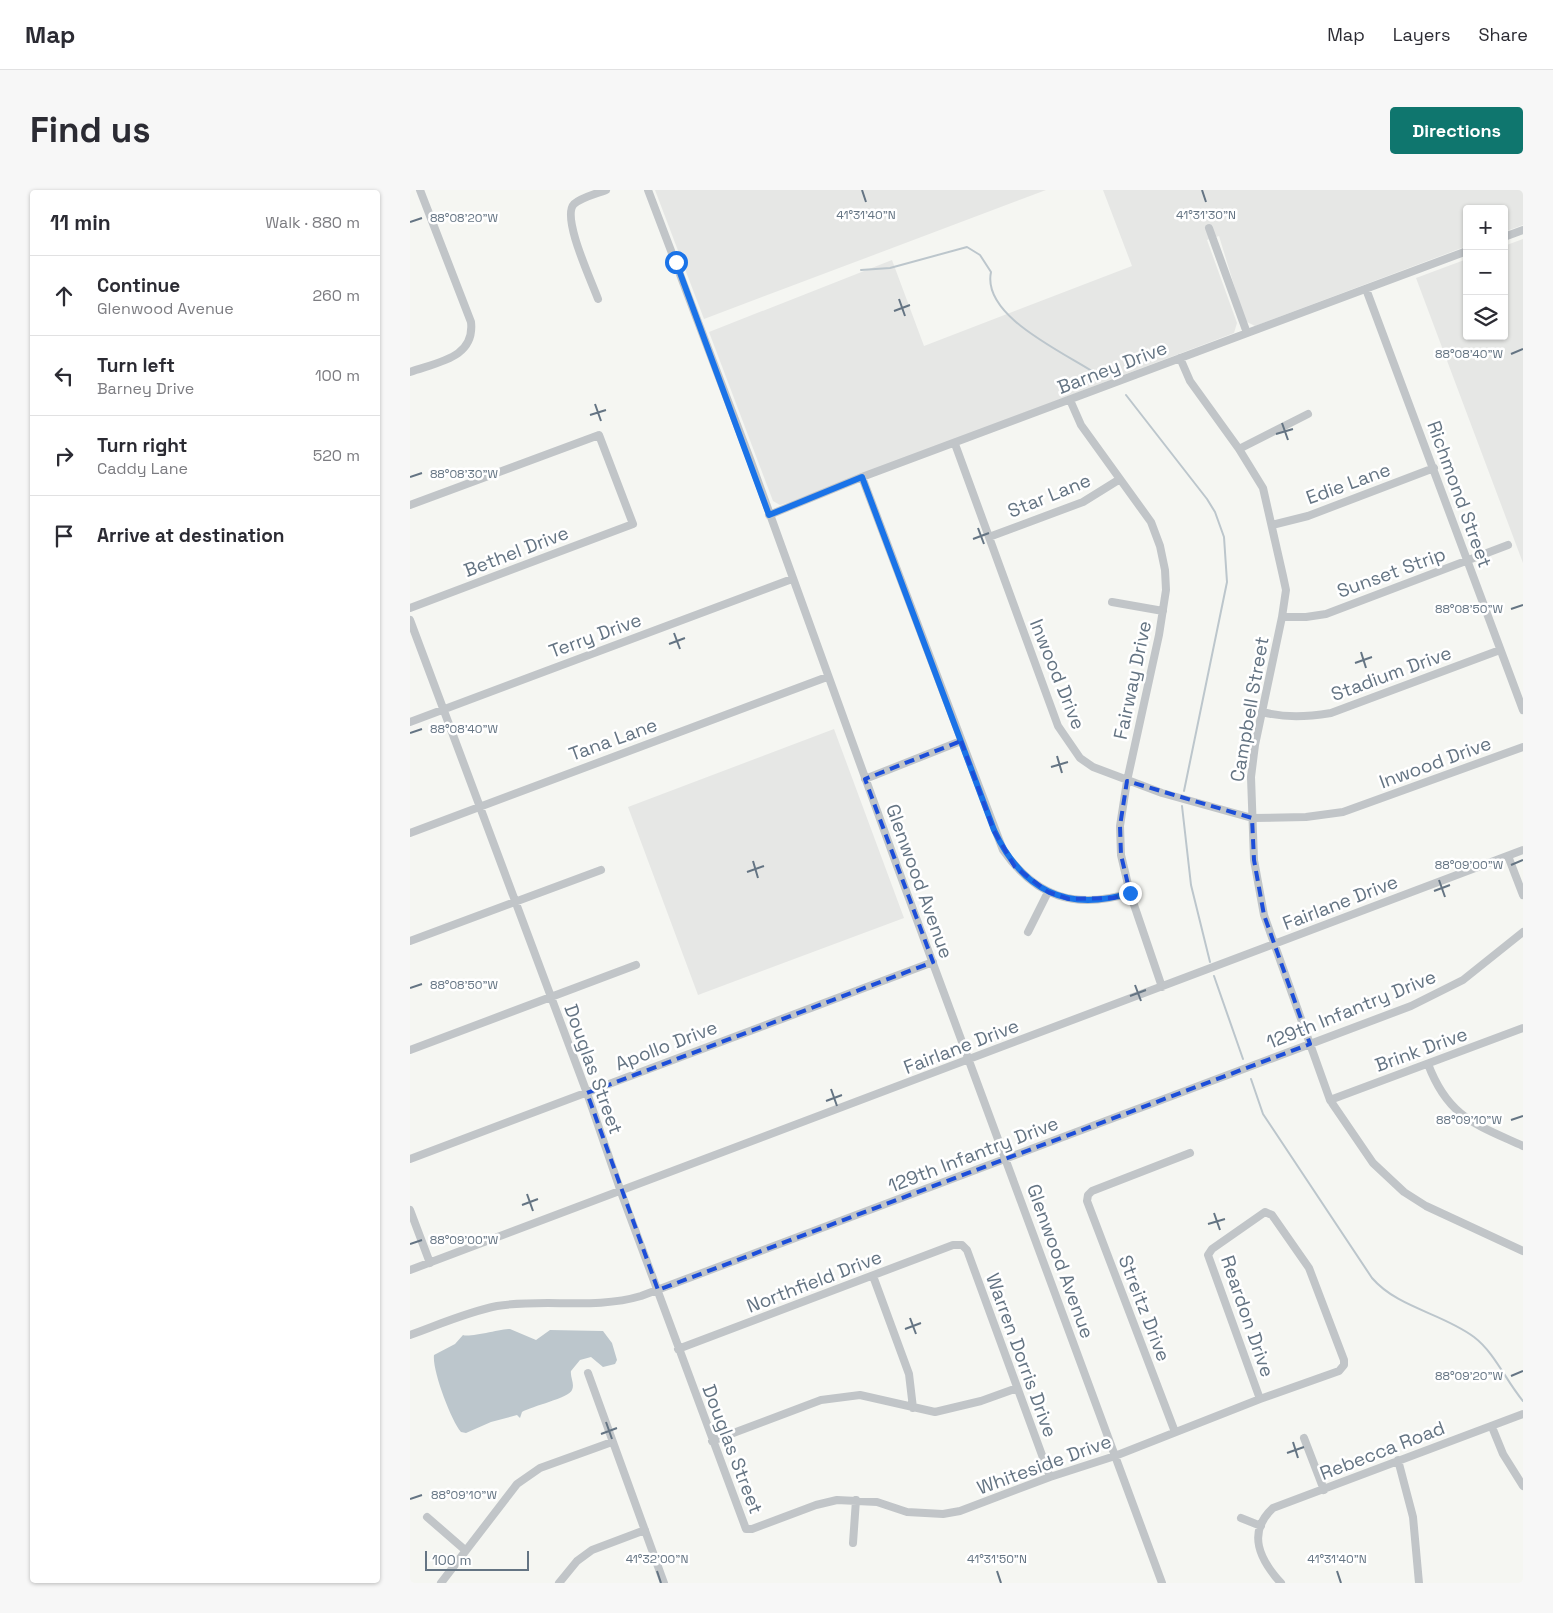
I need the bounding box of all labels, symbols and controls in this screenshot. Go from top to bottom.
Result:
text: Map [25,19,75,50]
text: Map [1327,23,1365,46]
text: Layers [1393,23,1450,46]
text: Share [1478,23,1528,46]
button: Directions [1390,107,1523,154]
text: Find us [30,108,151,152]
map controls [1463,205,1508,340]
button: + [1463,205,1508,250]
text: 41°31'40"N [836,207,896,223]
text: 41°31'30"N [1176,207,1236,223]
text: 11 min [50,209,111,236]
text: 88°08'20"W [430,210,499,226]
text: Walk · 880 m [265,212,360,233]
button: − [1463,250,1508,295]
route start [665,251,688,274]
text: Continue [97,273,180,298]
icon: ahead [50,282,78,310]
text: 260 m [312,285,360,306]
button: layers [1463,295,1508,340]
text: Glenwood Avenue [97,298,234,319]
street label: Barney Drive [1054,335,1171,400]
text: 88°08'40"W [1435,346,1503,362]
text: Turn left [97,353,175,378]
icon: left [50,362,78,390]
text: 100 m [315,365,360,386]
text: Barney Drive [97,378,194,399]
street label: Richmond Street [1421,417,1498,571]
text: Turn right [97,433,187,458]
icon: right [50,442,78,470]
text: 520 m [313,445,360,466]
street label: Edie Lane [1303,457,1394,510]
text: Caddy Lane [97,458,188,479]
text: 88°08'30"W [430,466,499,482]
street label: Star Lane [1004,467,1094,523]
street label: Bethel Drive [460,520,572,583]
icon: arrive [50,522,78,550]
text: Arrive at destination [97,523,285,548]
street label: Sunset Strip [1333,541,1449,604]
text: 88°08'50"W [1435,601,1504,617]
street label: Terry Drive [545,607,645,664]
street label: Inwood Drive [1024,615,1091,733]
street label: Fairway Drive [1108,619,1157,742]
street label: Campbell Street [1224,634,1275,784]
street label: Stadium Drive [1328,640,1455,707]
street label: Tana Lane [566,712,661,767]
text: 88°08'40"W [430,721,498,737]
street label: Inwood Drive [1376,731,1495,794]
street label: Glenwood Avenue [880,801,959,962]
text: 88°09'00"W [1435,857,1504,873]
street label: Fairlane Drive [1279,869,1401,936]
route end [1119,882,1142,905]
street label: 129th Infantry Drive [1263,964,1440,1055]
text: 88°08'50"W [430,977,499,993]
street label: Douglas Street [558,1001,629,1138]
street label: Fairlane Drive [900,1013,1022,1080]
street label: Apollo Drive [612,1015,721,1076]
street label: Brink Drive [1371,1021,1471,1078]
street label: 129th Infantry Drive [884,1110,1062,1199]
text: 88°09'10"W [1436,1112,1502,1128]
street label: Glenwood Avenue [1021,1181,1100,1342]
text: 88°09'00"W [430,1232,499,1248]
street label: Northfield Drive [743,1244,885,1319]
street label: Streitz Drive [1113,1251,1176,1365]
street label: Reardon Drive [1215,1252,1280,1380]
street label: Warren Dorris Drive [980,1270,1063,1441]
text: 88°09'20"W [1435,1368,1504,1384]
street label: Douglas Street [696,1381,769,1517]
street label: Rebecca Road [1316,1415,1448,1486]
street label: Whiteside Drive [974,1429,1115,1500]
text: 88°09'10"W [431,1487,497,1503]
scale bar [425,1548,529,1571]
text: 100 m [432,1551,471,1569]
text: 41°32'00"N [626,1551,688,1567]
text: 41°31'50"N [967,1551,1027,1567]
text: 41°31'40"N [1307,1551,1367,1567]

